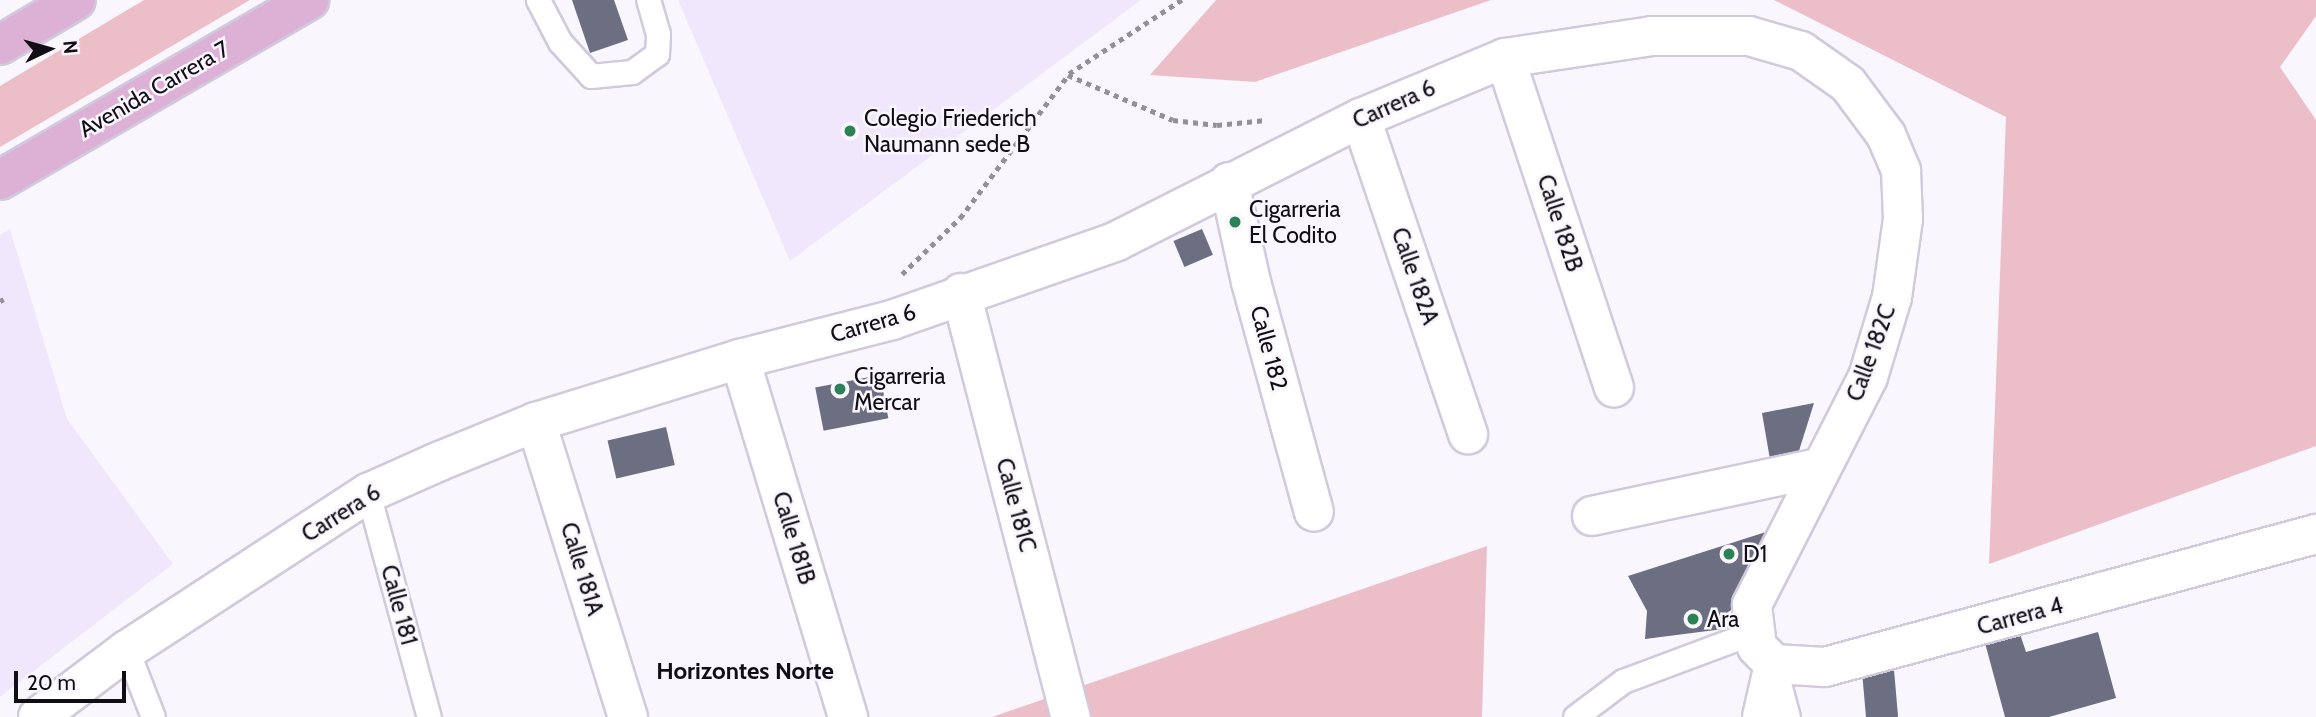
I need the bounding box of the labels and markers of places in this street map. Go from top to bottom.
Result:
place label: Colegio Friederich Naumann sede B [864,104,1037,158]
marker: Colegio Friederich Naumann sede B [842,123,858,139]
place label: Cigarreria El Codito [1249,195,1340,249]
marker: Cigarreria El Codito [1227,214,1243,230]
place label: Cigarreria Mercar [854,362,945,416]
marker: Cigarreria Mercar [832,381,848,397]
place label: D1 [1743,540,1767,568]
marker: D1 [1721,546,1737,562]
place label: Ara [1707,605,1739,633]
marker: Ara [1685,611,1701,627]

